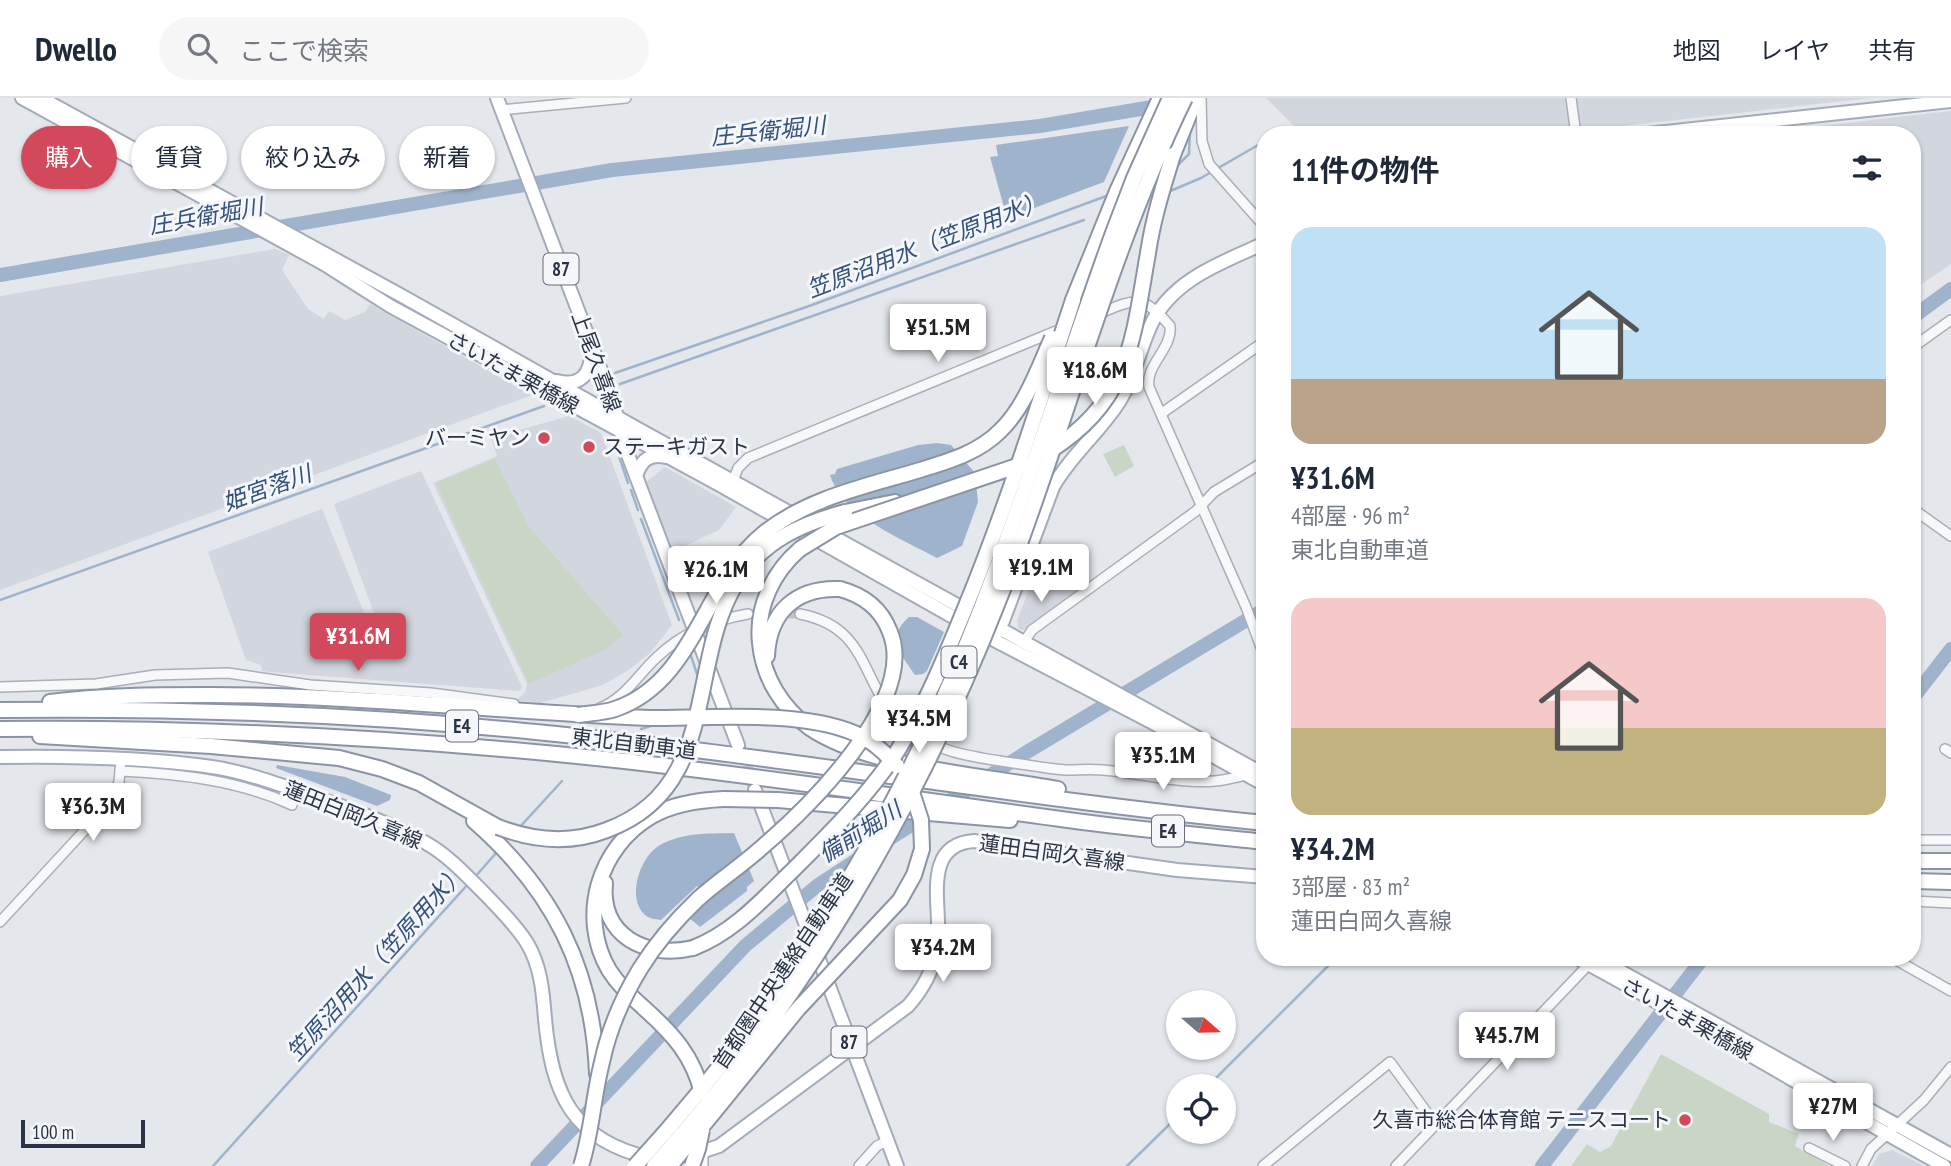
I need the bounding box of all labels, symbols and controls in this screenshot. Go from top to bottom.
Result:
search box [159,17,649,80]
text: Dwello [35,27,117,70]
icon: search [183,29,221,67]
text: ここで検索 [239,34,369,67]
text: 地図 [1673,35,1721,66]
text: レイヤ [1759,35,1830,66]
text: 共有 [1868,35,1916,66]
water label: 庄兵衛堀川 [709,110,830,151]
chip: 購入 [21,126,117,189]
chip: 賃貸 [131,126,227,189]
chip: 絞り込み [241,126,385,189]
chip: 新着 [399,126,495,189]
icon: filters [1848,149,1886,187]
text: 11件の物件 [1291,150,1440,189]
water label: 笠原沼用水（笠原用水） [803,186,1049,303]
water label: 庄兵衛堀川 [147,191,268,240]
road number: 87 [544,253,578,284]
icon: home [1526,272,1652,398]
pin: ¥51.5M [881,304,995,364]
street label: 上尾久喜線 [566,308,627,416]
text: ¥51.5M [906,312,970,341]
street label: さいたま栗橋線 [443,325,584,420]
pin: ¥18.6M [1038,348,1152,407]
text: ¥18.6M [1063,355,1127,384]
place label: バーミヤン [425,424,530,451]
marker: バーミヤン [536,430,552,446]
place label: ステーキガスト [603,433,750,460]
marker: ステーキガスト [581,439,597,455]
water label: 姫宮落川 [219,457,318,517]
text: ¥31.6M [1291,458,1375,497]
text: 4部屋 · 96 m² [1291,501,1410,530]
text: 東北自動車道 [1291,535,1429,564]
pin: ¥19.1M [984,545,1098,604]
pin: ¥26.1M [659,546,773,606]
text: ¥19.1M [1009,552,1073,581]
text: ¥26.1M [684,554,748,583]
pin: ¥31.6M [301,614,415,673]
text: ¥31.6M [326,621,390,650]
icon: home [1526,643,1652,769]
road number: C4 [942,646,976,678]
pin: ¥34.5M [862,696,976,755]
text: ¥34.5M [887,703,951,732]
road number: E4 [446,710,478,741]
street label: 東北自動車道 [570,722,698,765]
pin: ¥35.1M [1106,732,1220,792]
text: ¥35.1M [1131,740,1195,769]
street label: 蓮田白岡久喜線 [280,774,426,855]
pin: ¥36.3M [36,784,150,843]
text: ¥36.3M [61,791,125,820]
water label: 備前堀川 [813,793,909,868]
road number: E4 [1152,816,1184,846]
street label: 蓮田白岡久喜線 [977,829,1127,876]
text: ¥34.2M [1291,829,1375,868]
water label: 笠原沼用水（笠原用水） [280,859,471,1066]
street label: 首都圏中央連絡自動車道 [707,867,858,1074]
text: 3部屋 · 83 m² [1291,872,1410,901]
text: 蓮田白岡久喜線 [1291,906,1452,935]
pin: ¥34.2M [886,924,1000,984]
text: ¥34.2M [911,932,975,961]
street label: さいたま栗橋線 [1617,971,1758,1066]
north arrow [1166,990,1236,1060]
map controls [1166,990,1236,1144]
pin: ¥45.7M [1450,1012,1564,1072]
text: ¥45.7M [1475,1020,1539,1049]
road number: 87 [832,1026,866,1058]
button: locate [1166,1074,1236,1144]
pin: ¥27M [1792,1084,1874,1143]
text: ¥27M [1809,1091,1857,1120]
place label: 久喜市総合体育館 テニスコート [1373,1106,1671,1133]
marker: 久喜市総合体育館 テニスコート [1677,1112,1693,1128]
scale bar [21,1117,145,1149]
text: 100 m [32,1120,74,1144]

